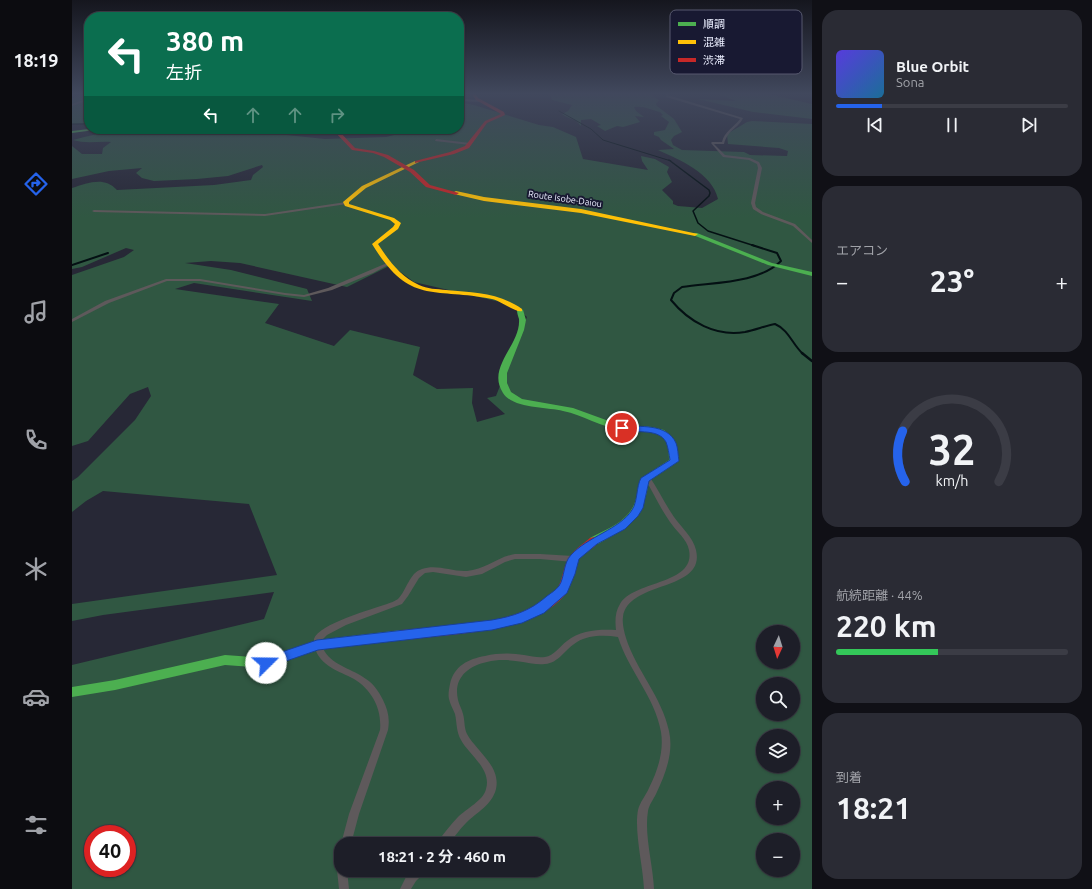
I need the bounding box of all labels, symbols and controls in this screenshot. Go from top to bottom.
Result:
legend [670,10,802,74]
text: 順調 [703,18,725,30]
text: 380 m [166,25,244,56]
icon: left [100,28,152,80]
text: 混雑 [703,36,725,48]
text: 18:19 [13,50,59,70]
text: 渋滞 [703,54,725,66]
text: Blue Orbit [896,58,969,75]
text: 左折 [166,62,202,82]
text: Sona [896,75,925,89]
icon: left [200,104,222,126]
icon: ahead [242,104,264,126]
icon: ahead [284,104,306,126]
icon: right [326,104,348,126]
icon: previous [864,114,886,136]
icon: pause [941,114,963,136]
icon: next [1018,114,1040,136]
icon: directions [22,170,50,198]
street label: Route Isobe-Daiou [527,189,603,209]
text: エアコン [836,243,888,257]
text: 23° [930,264,974,298]
text: − [836,269,848,294]
text: + [1056,269,1068,294]
icon: music [22,298,50,326]
pin [605,411,639,445]
icon: arrive [611,417,633,439]
icon: phone [22,426,50,454]
text: 32 [929,426,975,473]
text: km/h [936,473,968,489]
icon: climate [22,555,50,583]
text: 航続距離 · 44% [836,588,923,602]
text: 220 km [836,609,937,643]
north arrow [756,625,800,669]
map controls [756,625,800,877]
position arrow [245,642,287,684]
button: search [756,677,800,721]
icon: car [22,683,50,711]
button: layers [756,729,800,773]
text: 到着 [836,770,862,784]
button: + [756,781,800,825]
text: 18:21 [836,791,911,825]
icon: filters [22,811,50,839]
speed limit sign: 40 [84,825,136,877]
button: − [756,833,800,877]
text: 18:21 · 2 分 · 460 m [378,848,506,865]

